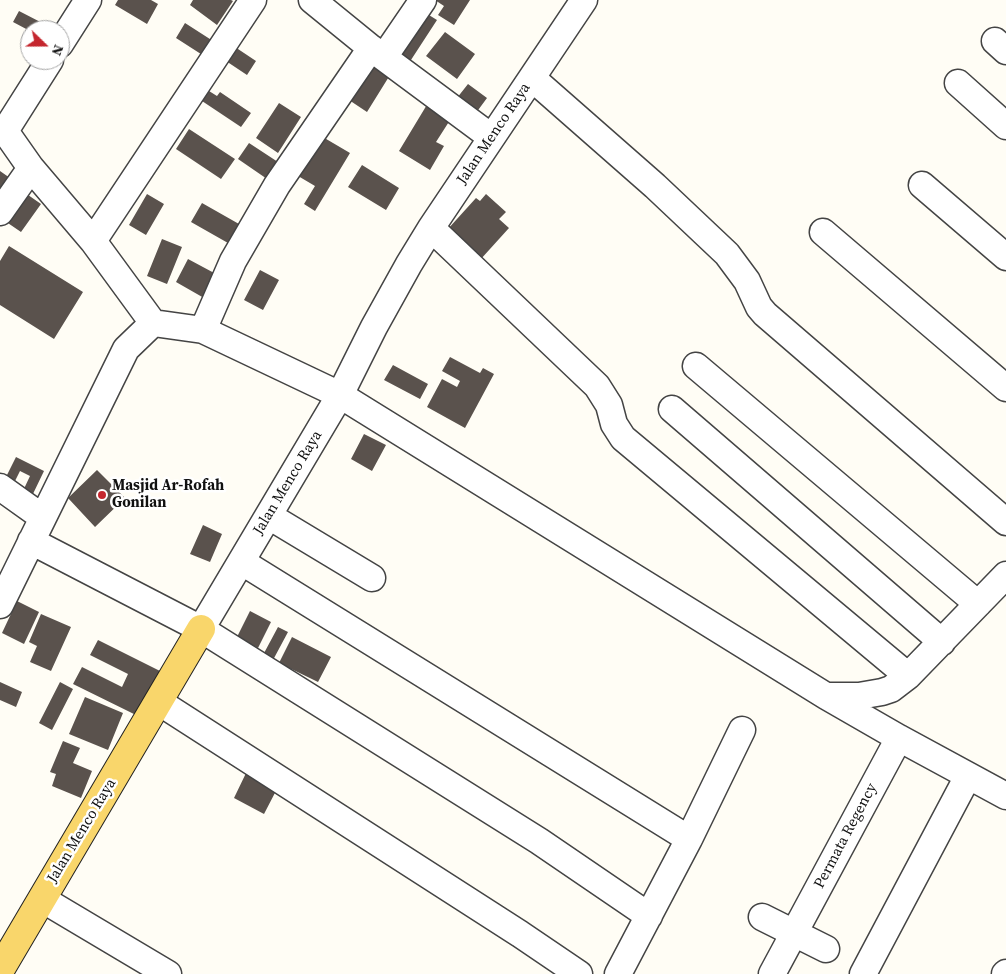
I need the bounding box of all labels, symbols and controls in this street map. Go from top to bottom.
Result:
north arrow [20,20,70,70]
text: N [47,42,69,59]
street label: Jalan Menco Raya [453,80,535,188]
street label: Jalan Menco Raya [250,428,326,538]
place label: Masjid Ar-Rofah Gonilan [112,477,224,512]
marker: Masjid Ar-Rofah Gonilan [96,489,108,501]
street label: Jalan Menco Raya [44,776,120,886]
street label: Permata Regency [811,780,881,892]

